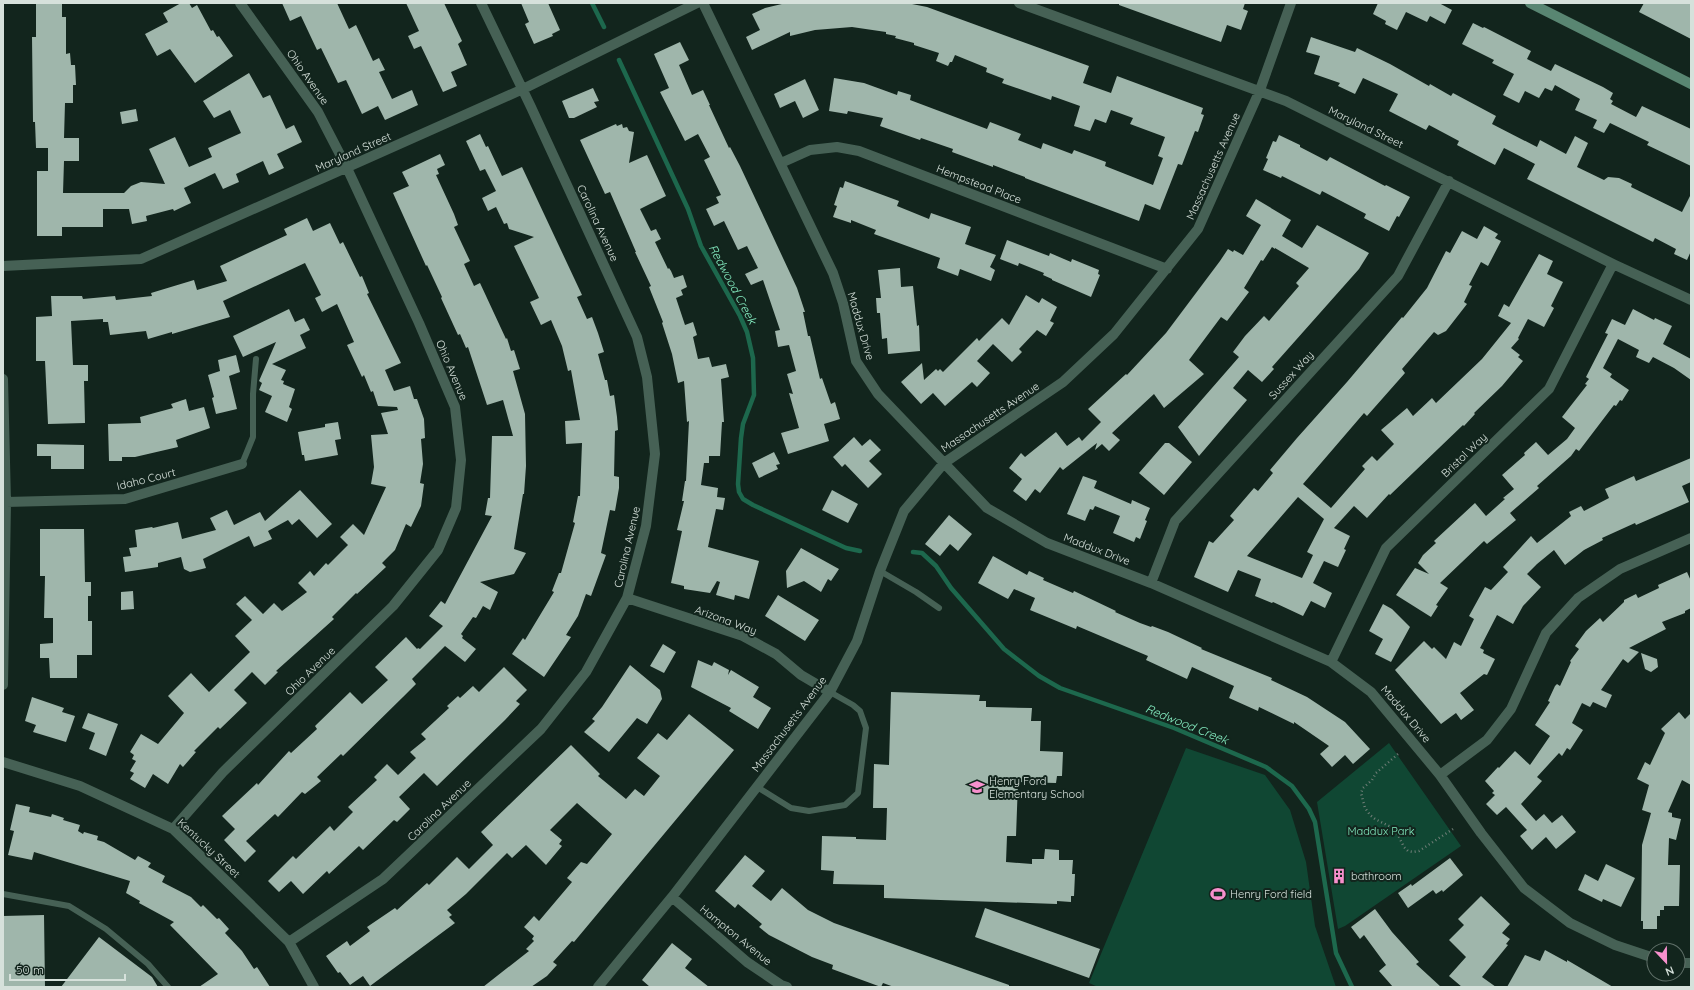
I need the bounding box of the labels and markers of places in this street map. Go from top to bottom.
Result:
place label: Henry Ford Elementary School [989,774,1084,801]
school or university icon: Henry Ford Elementary School [968,778,986,796]
building icon: bathroom [1330,867,1348,885]
place label: bathroom [1351,869,1402,883]
sports icon: Henry Ford field [1209,885,1227,903]
place label: Henry Ford field [1230,887,1312,901]

